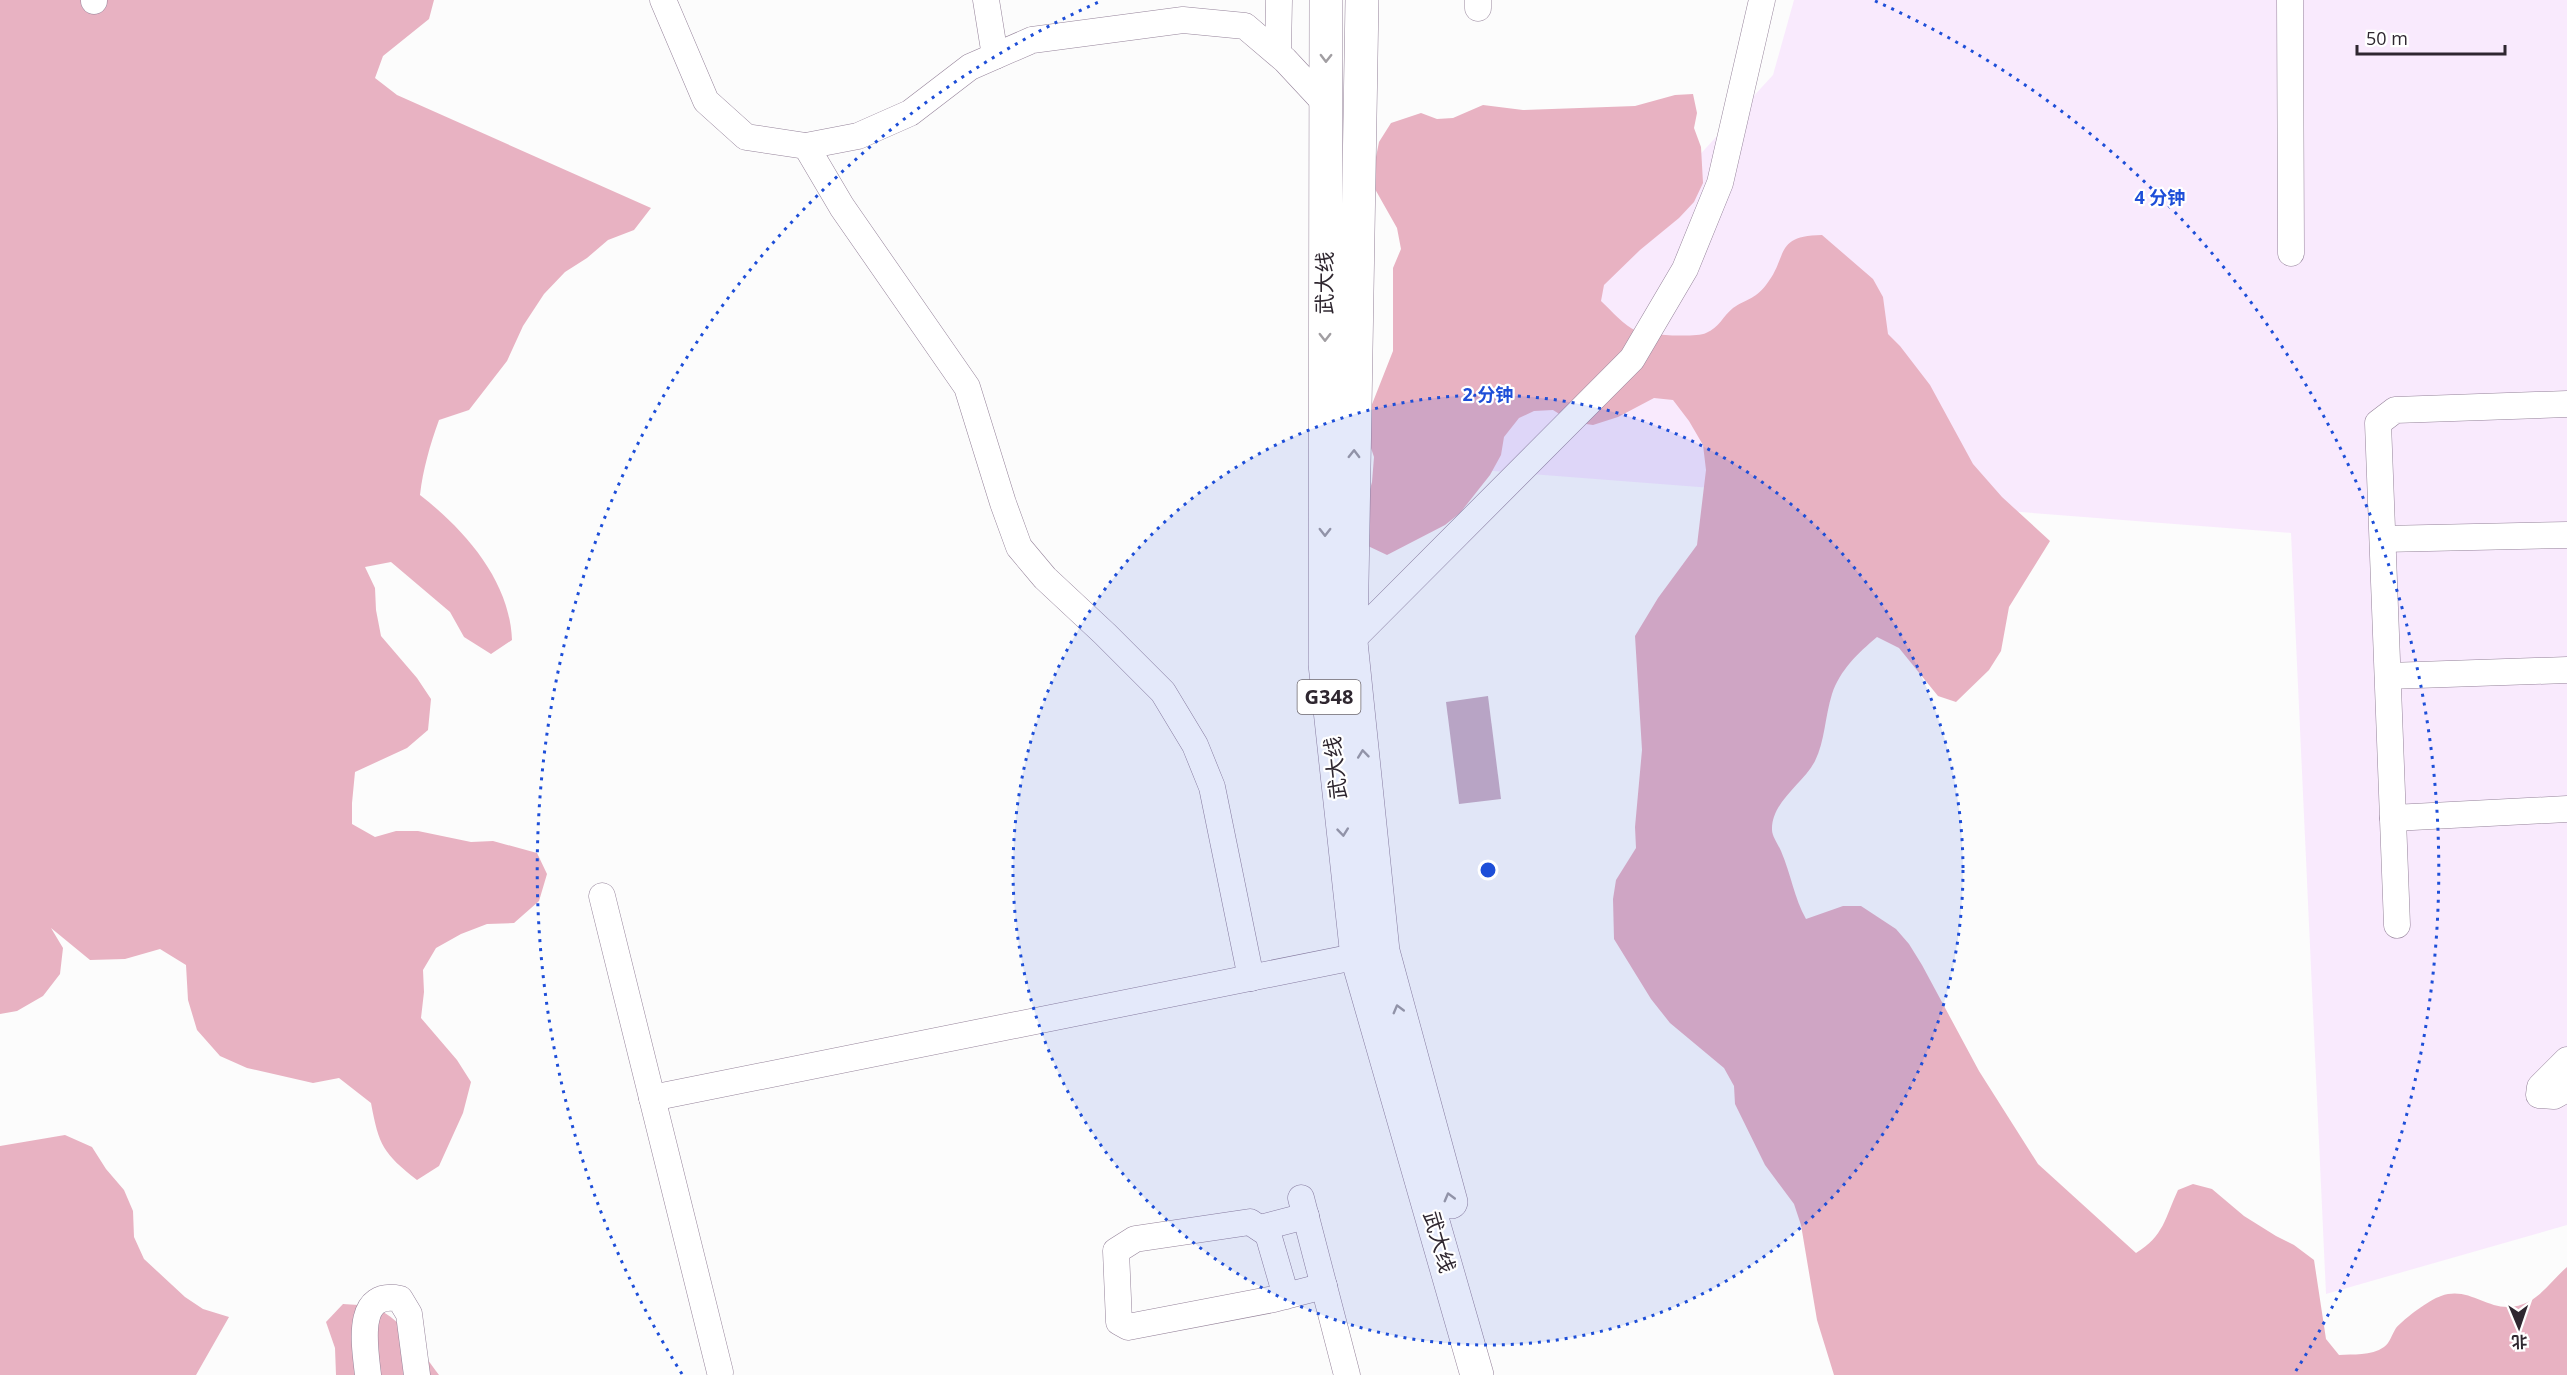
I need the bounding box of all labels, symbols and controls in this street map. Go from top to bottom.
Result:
scale bar [2357,18,2506,56]
text: 50 m [2366,26,2408,50]
one-way arrow [1319,54,1332,63]
text: 4 分钟 [2135,185,2185,209]
street label: 武大线 [1310,252,1338,315]
one-way arrow [1319,333,1331,342]
text: 2 分钟 [1463,382,1513,406]
one-way arrow [1348,450,1360,459]
one-way arrow [1319,528,1331,537]
road number: G348 [1298,680,1360,714]
street label: 武大线 [1318,735,1352,801]
one-way arrow [1357,749,1369,758]
one-way arrow [1336,827,1349,836]
centre of rings [1478,860,1498,880]
one-way arrow [1393,1004,1406,1014]
one-way arrow [1444,1192,1456,1203]
street label: 武大线 [1418,1208,1462,1276]
north arrow [2489,1297,2549,1357]
text: 北 [2511,1331,2528,1353]

